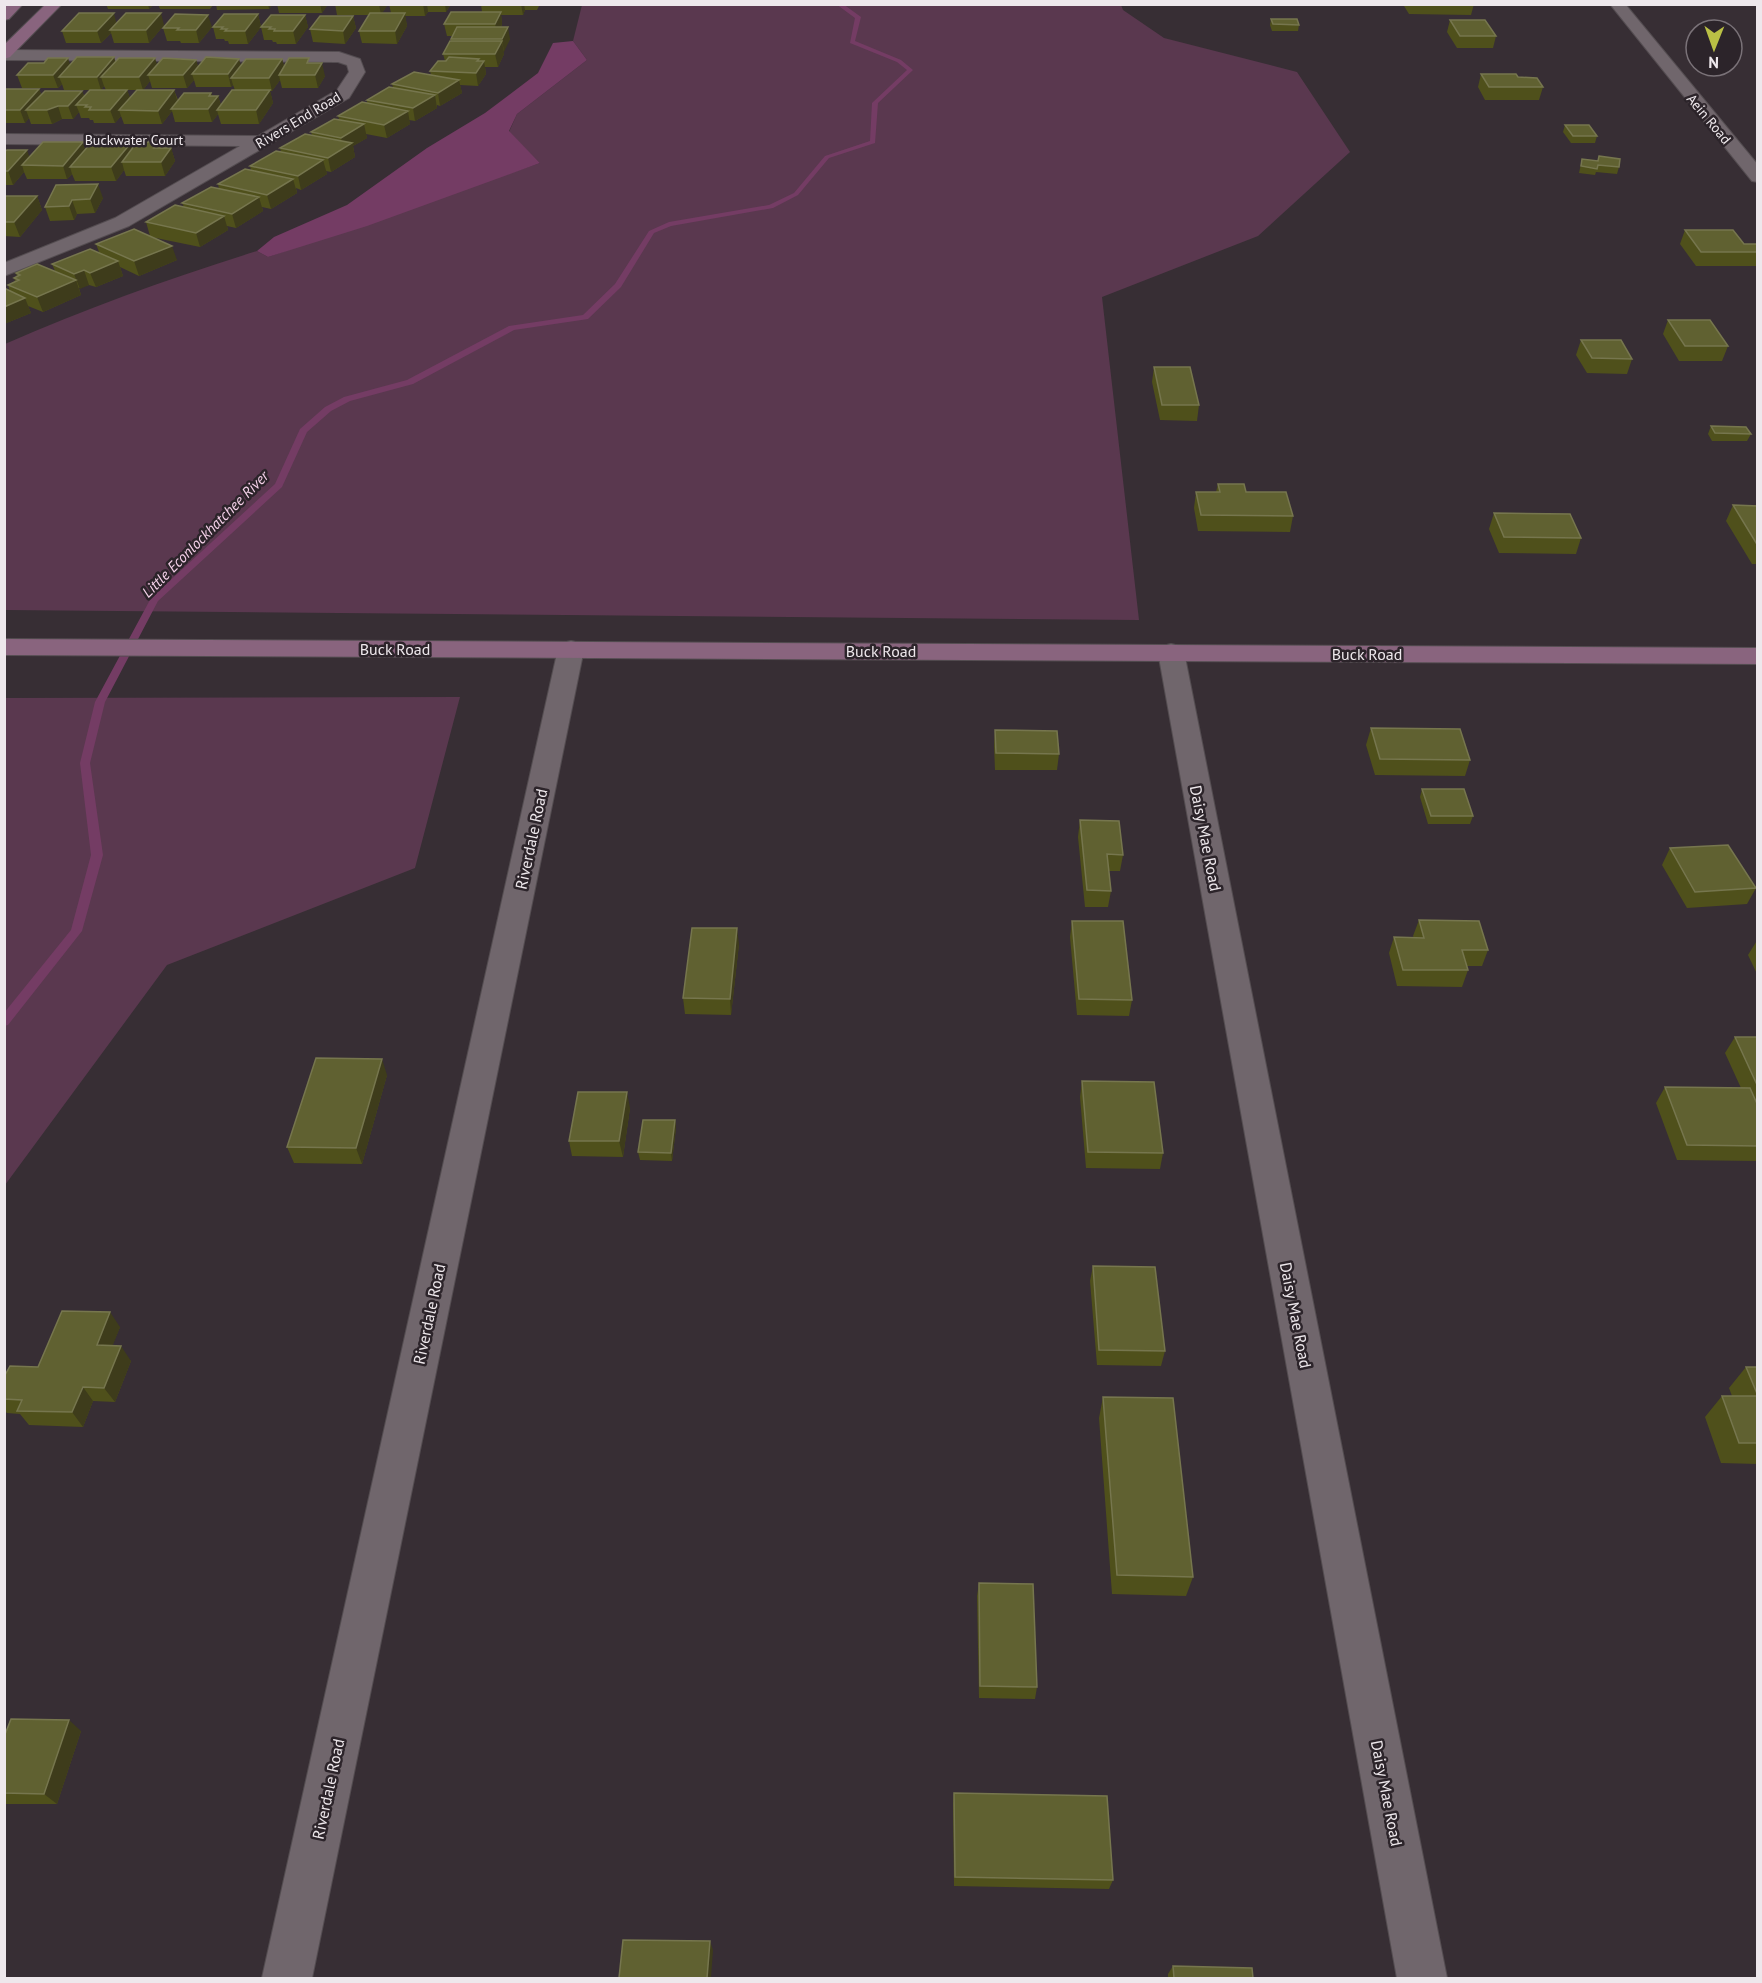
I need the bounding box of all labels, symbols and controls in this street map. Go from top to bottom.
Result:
north arrow [1684,18,1744,78]
text: N [1708,53,1719,73]
street label: Rivers End Road [252,87,344,153]
street label: Aein Road [1683,90,1735,148]
street label: Buckwater Court [85,131,184,149]
water label: Little Econlockhatchee River [138,466,273,601]
street label: Buck Road [360,639,430,659]
street label: Buck Road [846,641,916,661]
street label: Buck Road [1332,644,1402,664]
street label: Daisy Mae Road [1186,783,1226,893]
street label: Riverdale Road [511,787,551,891]
street label: Daisy Mae Road [1276,1260,1316,1370]
street label: Riverdale Road [409,1262,449,1366]
street label: Riverdale Road [308,1737,348,1841]
street label: Daisy Mae Road [1367,1738,1407,1848]

